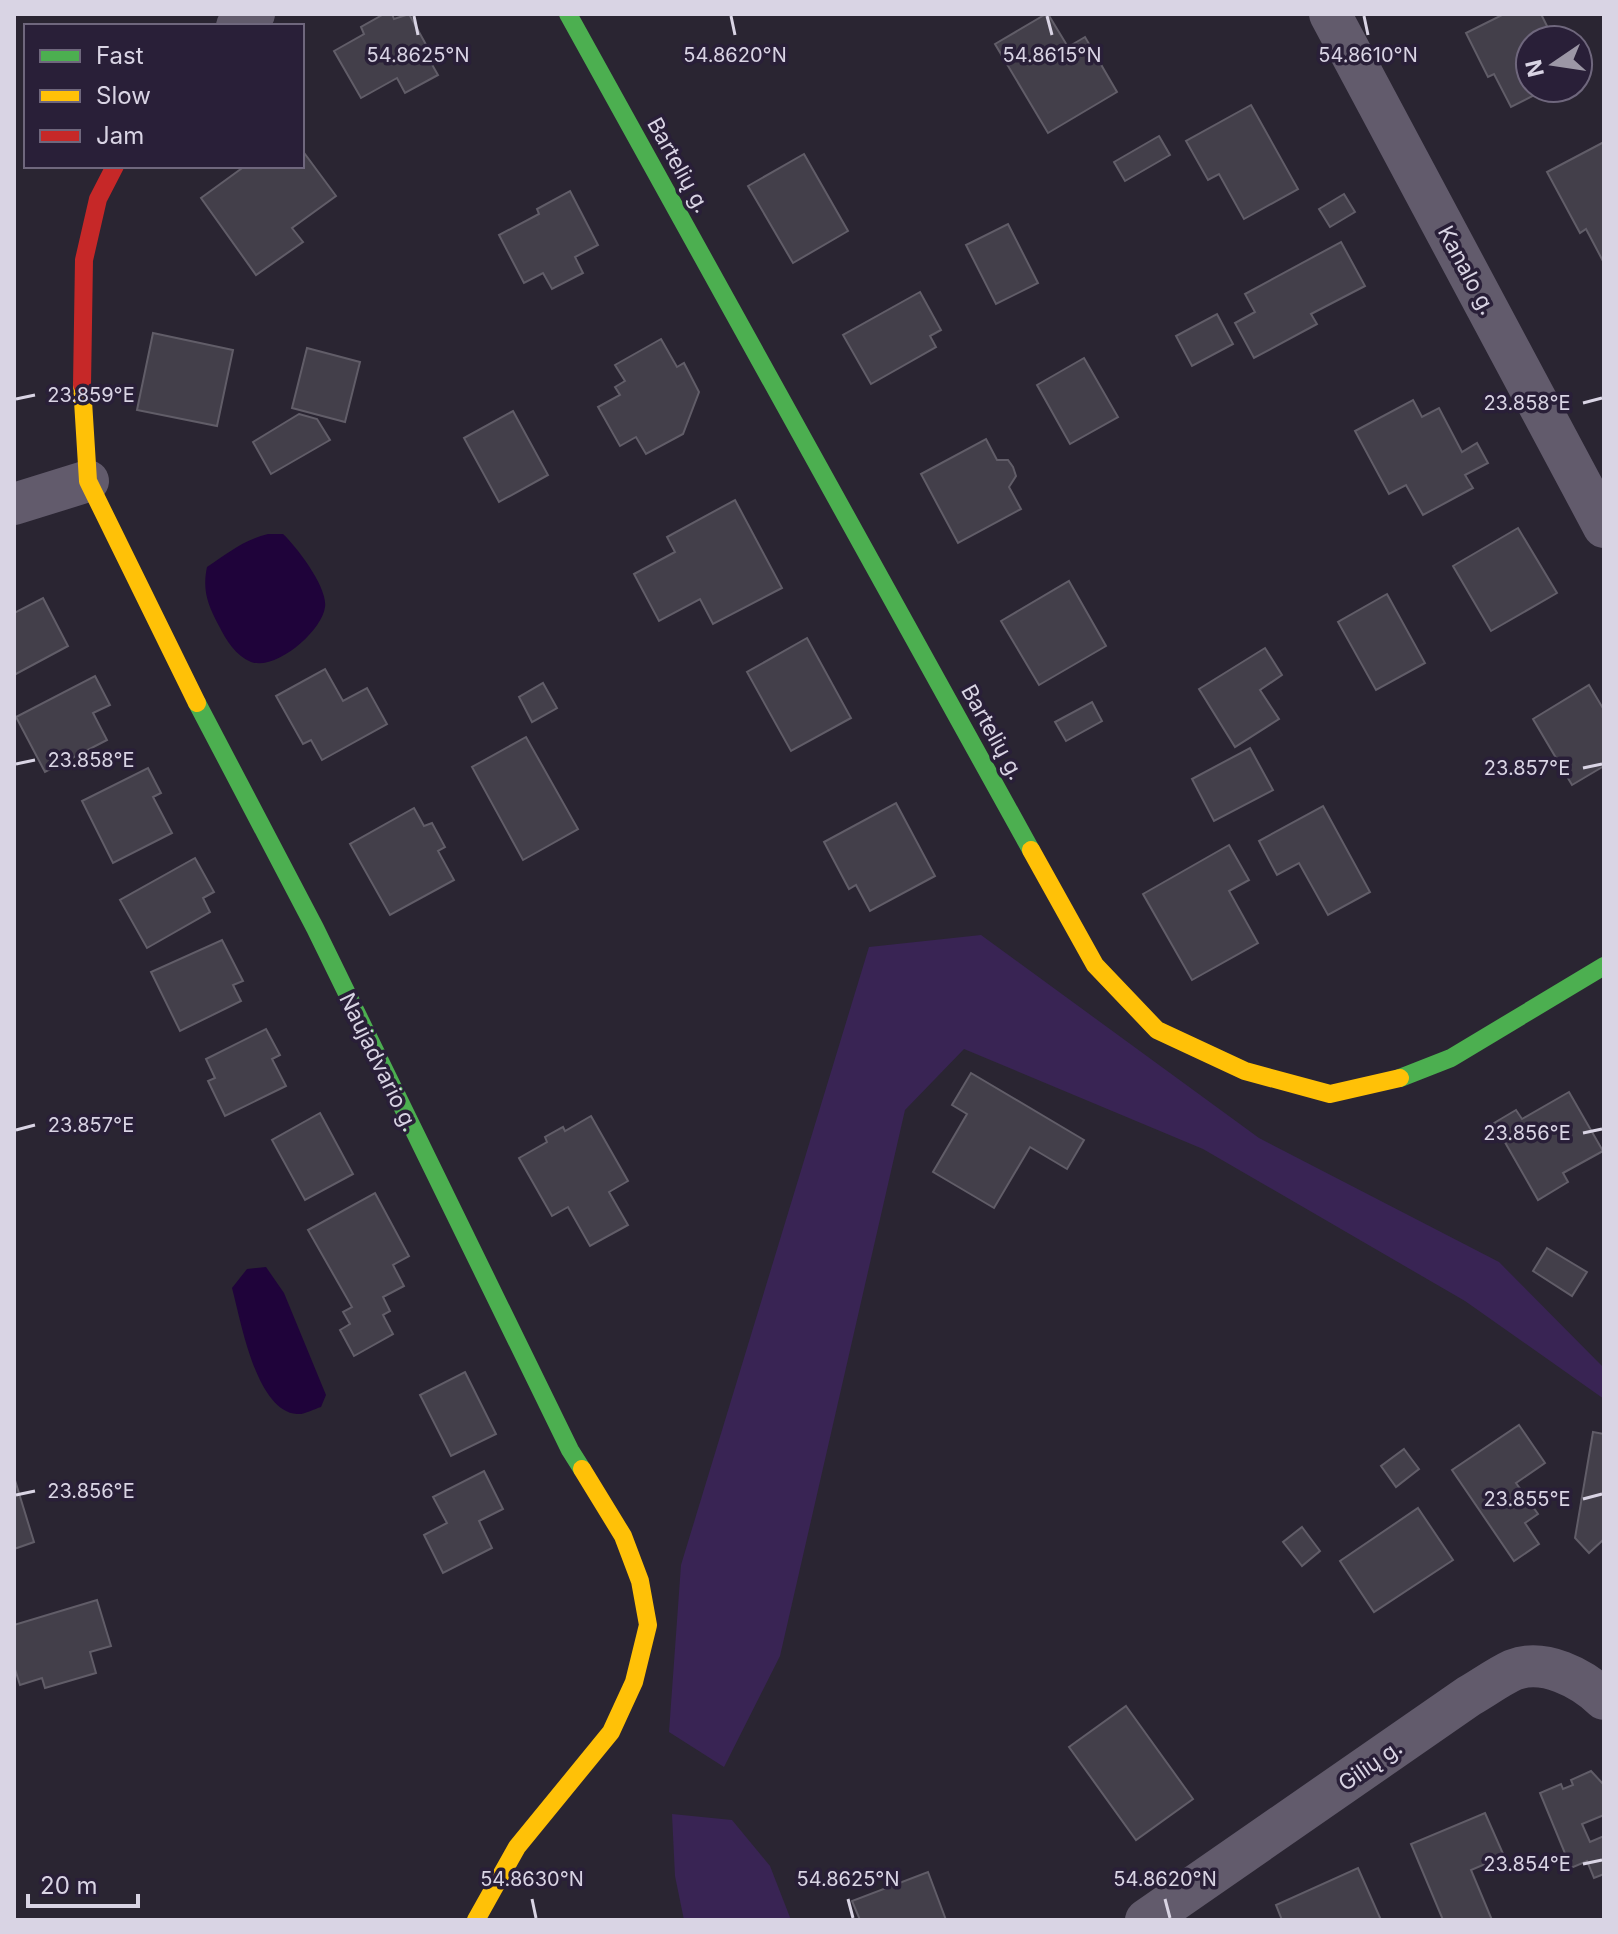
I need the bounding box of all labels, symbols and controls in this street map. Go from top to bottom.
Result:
legend [24,24,304,168]
north arrow [1514,24,1594,104]
text: Fast [96,41,144,70]
text: 54.8625°N [366,43,470,67]
text: 54.8620°N [683,43,787,67]
text: 54.8615°N [1003,43,1101,67]
text: 54.8610°N [1318,43,1418,67]
text: N [1520,57,1549,80]
text: Slow [96,81,151,110]
street label: Bartelių g. [642,113,716,217]
text: Jam [96,121,144,150]
street label: Kanalo g. [1433,221,1501,319]
text: 23.859°E [47,383,135,407]
text: 23.858°E [1483,391,1571,415]
street label: Bartelių g. [956,680,1030,784]
text: 23.858°E [47,748,135,772]
text: 23.857°E [1484,756,1570,780]
street label: Naujadvario g. [334,988,424,1136]
text: 23.857°E [48,1113,134,1137]
text: 23.856°E [1483,1121,1571,1145]
text: 23.856°E [47,1479,135,1503]
text: 23.855°E [1483,1487,1571,1511]
street label: Gilių g. [1333,1734,1407,1796]
text: 23.854°E [1483,1852,1571,1876]
scale bar [28,1858,138,1908]
text: 54.8630°N [480,1867,584,1891]
text: 54.8625°N [796,1867,900,1891]
text: 54.8620°N [1113,1867,1217,1891]
text: 20 m [40,1871,98,1900]

